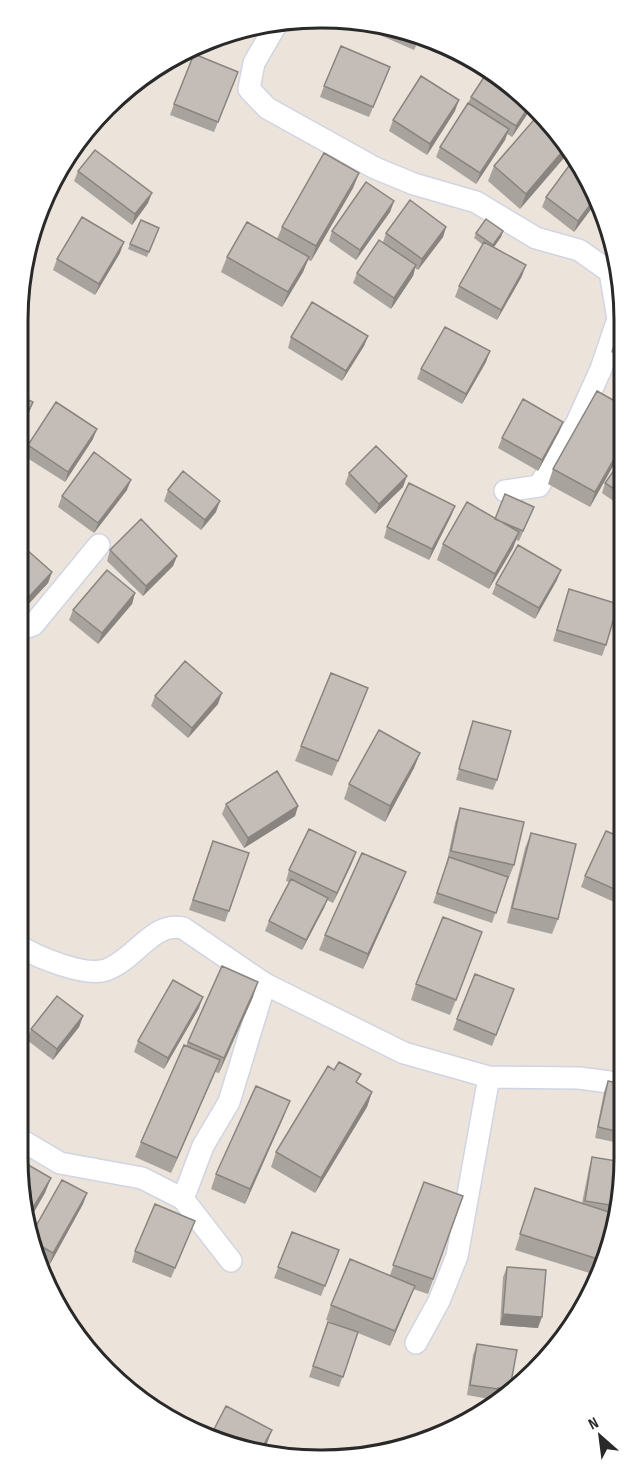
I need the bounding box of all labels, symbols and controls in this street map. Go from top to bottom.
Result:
north arrow [570,1406,630,1466]
text: N [585,1414,602,1434]

